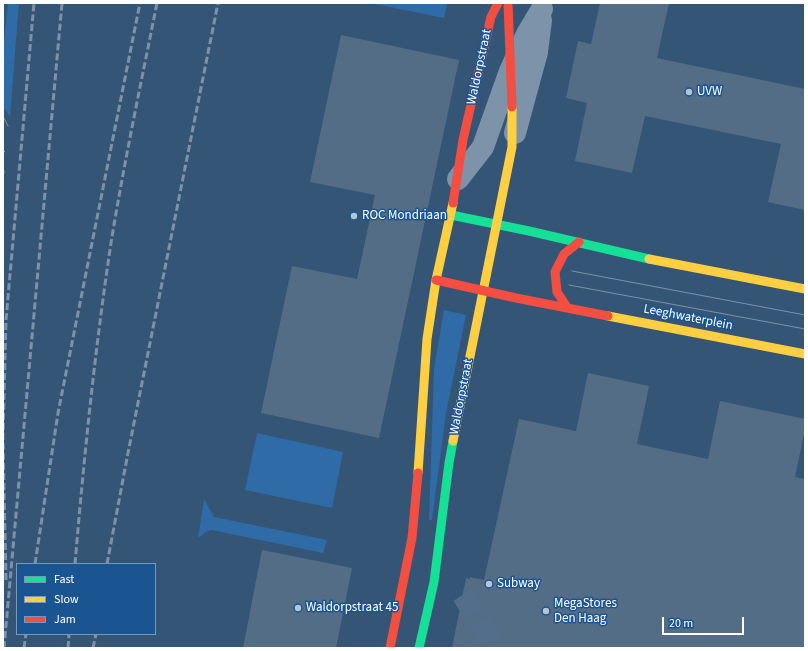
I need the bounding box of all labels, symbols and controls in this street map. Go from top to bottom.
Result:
street label: Waldorpstraat [464,28,496,106]
place label: UVW [697,84,722,100]
marker: UVW [684,87,694,97]
place label: ROC Mondriaan [362,208,447,224]
marker: ROC Mondriaan [349,211,359,221]
street label: Leeghwaterplein [642,302,734,334]
street label: Waldorpstraat [447,358,477,436]
legend [16,563,156,635]
text: Fast [54,571,74,588]
place label: Subway [497,576,540,592]
marker: Subway [484,579,494,589]
text: Slow [54,591,79,608]
place label: MegaStores Den Haag [554,596,617,627]
place label: Waldorpstraat 45 [306,600,398,616]
marker: Waldorpstraat 45 [293,603,303,613]
marker: MegaStores Den Haag [541,606,551,616]
scale bar [664,609,746,635]
text: Jam [54,611,76,628]
text: 20 m [669,615,693,632]

